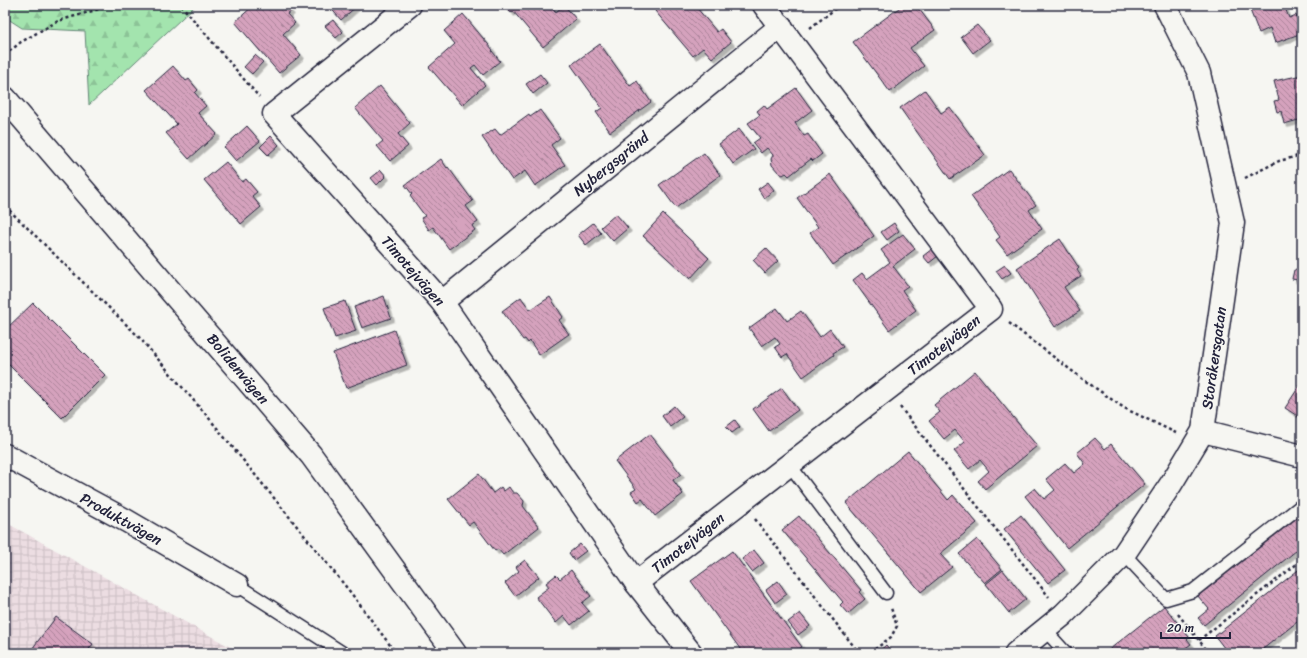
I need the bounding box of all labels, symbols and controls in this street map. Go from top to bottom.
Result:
street label: Nybergsgränd [567,124,656,203]
street label: Timotejvägen [374,229,452,313]
street label: Storåkersgatan [1194,305,1234,411]
street label: Timotejvägen [901,308,987,382]
street label: Bolidenvägen [200,327,276,411]
street label: Produktvägen [75,486,167,552]
street label: Timotejvägen [645,506,731,580]
scale bar [1161,614,1230,640]
text: 20 m [1167,617,1194,639]

